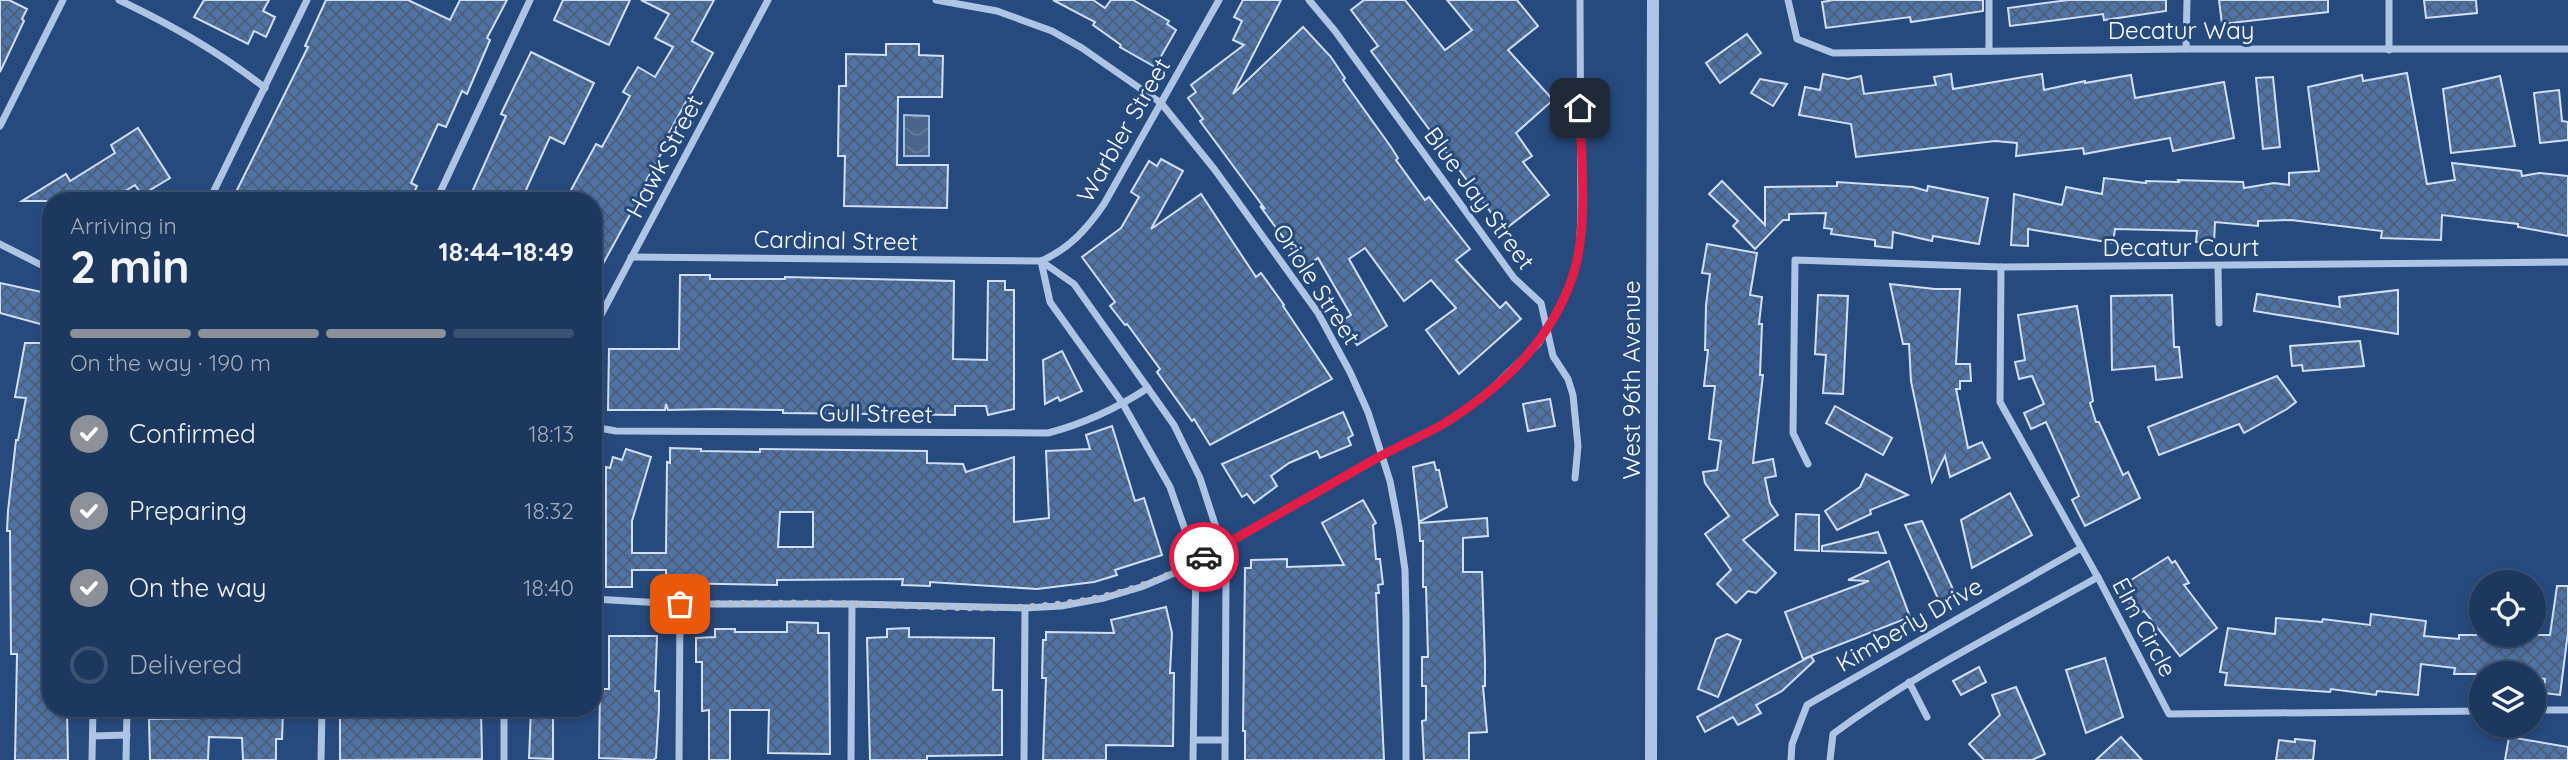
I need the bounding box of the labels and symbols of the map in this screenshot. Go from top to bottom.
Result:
street label: Decatur Way [2108,15,2254,45]
street label: Warbler Street [1070,53,1176,207]
pin [1550,78,1610,138]
street label: Hawk Street [619,89,709,223]
street label: Blue Jay Street [1418,121,1542,275]
street label: Oriole Street [1267,218,1367,350]
street label: Cardinal Street [753,224,919,256]
street label: Decatur Court [2103,232,2259,262]
street label: West 96th Avenue [1616,280,1646,480]
street label: Gull Street [819,397,933,429]
courier [1169,522,1239,592]
street label: Kimberly Drive [1831,570,1987,678]
street label: Elm Circle [2106,572,2184,682]
pin [650,574,710,634]

